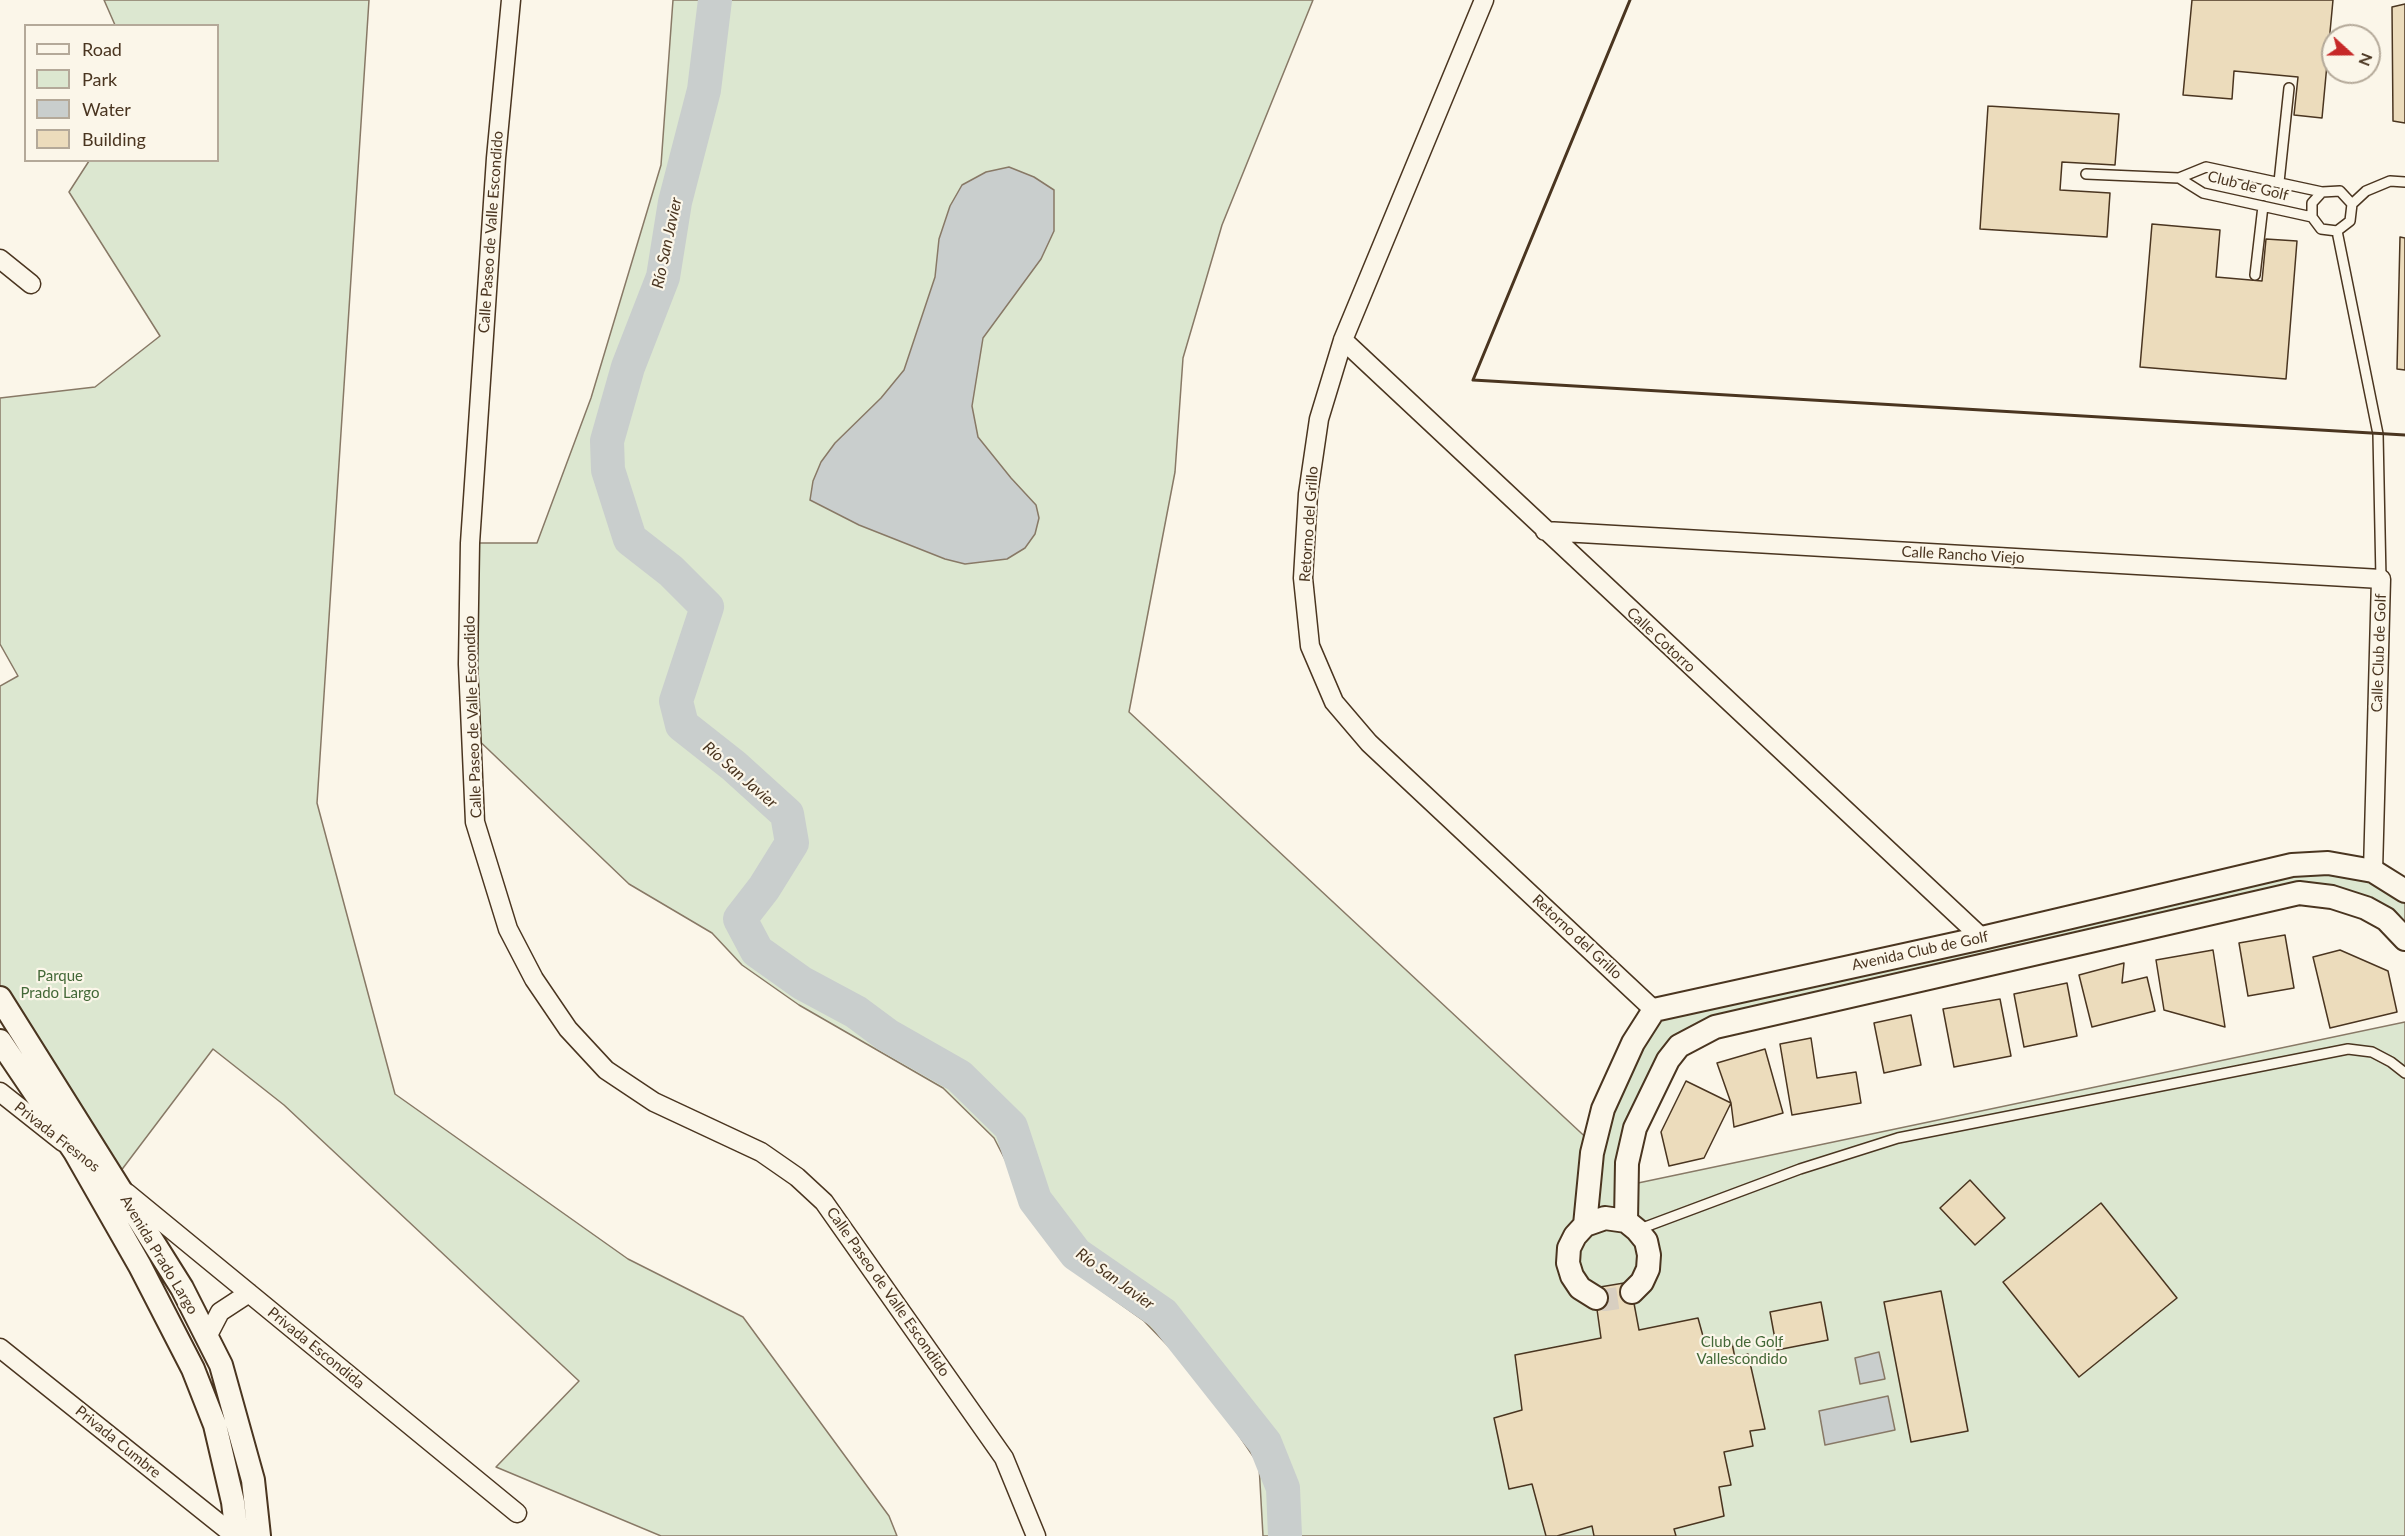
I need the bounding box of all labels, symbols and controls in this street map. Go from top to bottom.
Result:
legend [24,24,219,162]
north arrow [2321,24,2381,84]
text: Road [82,38,122,60]
text: N [2355,51,2377,69]
text: Park [82,68,117,90]
text: Water [82,98,131,120]
text: Building [82,128,146,150]
street label: Calle Paseo de Valle Escondido [475,130,507,334]
street label: Club de Golf [2206,167,2290,205]
water label: Río San Javier [648,196,686,290]
street label: Retorno del Grillo [1296,466,1322,582]
street label: Calle Rancho Viejo [1901,543,2025,567]
street label: Calle Club de Golf [2368,593,2390,713]
street label: Calle Cotorro [1623,604,1699,676]
street label: Calle Paseo de Valle Escondido [460,615,486,819]
water label: Río San Javier [699,738,781,812]
street label: Retorno del Grillo [1528,891,1626,983]
street label: Avenida Club de Golf [1850,928,1990,974]
park label: Parque Prado Largo [20,967,100,1002]
street label: Privada Fresnos [11,1098,103,1176]
street label: Avenida Prado Largo [116,1192,202,1318]
street label: Calle Paseo de Valle Escondido [823,1204,953,1380]
water label: Río San Javier [1072,1244,1158,1314]
street label: Privada Escondida [264,1303,368,1393]
park label: Club de Golf Vallescondido [1697,1333,1787,1368]
street label: Privada Cumbre [72,1402,164,1482]

